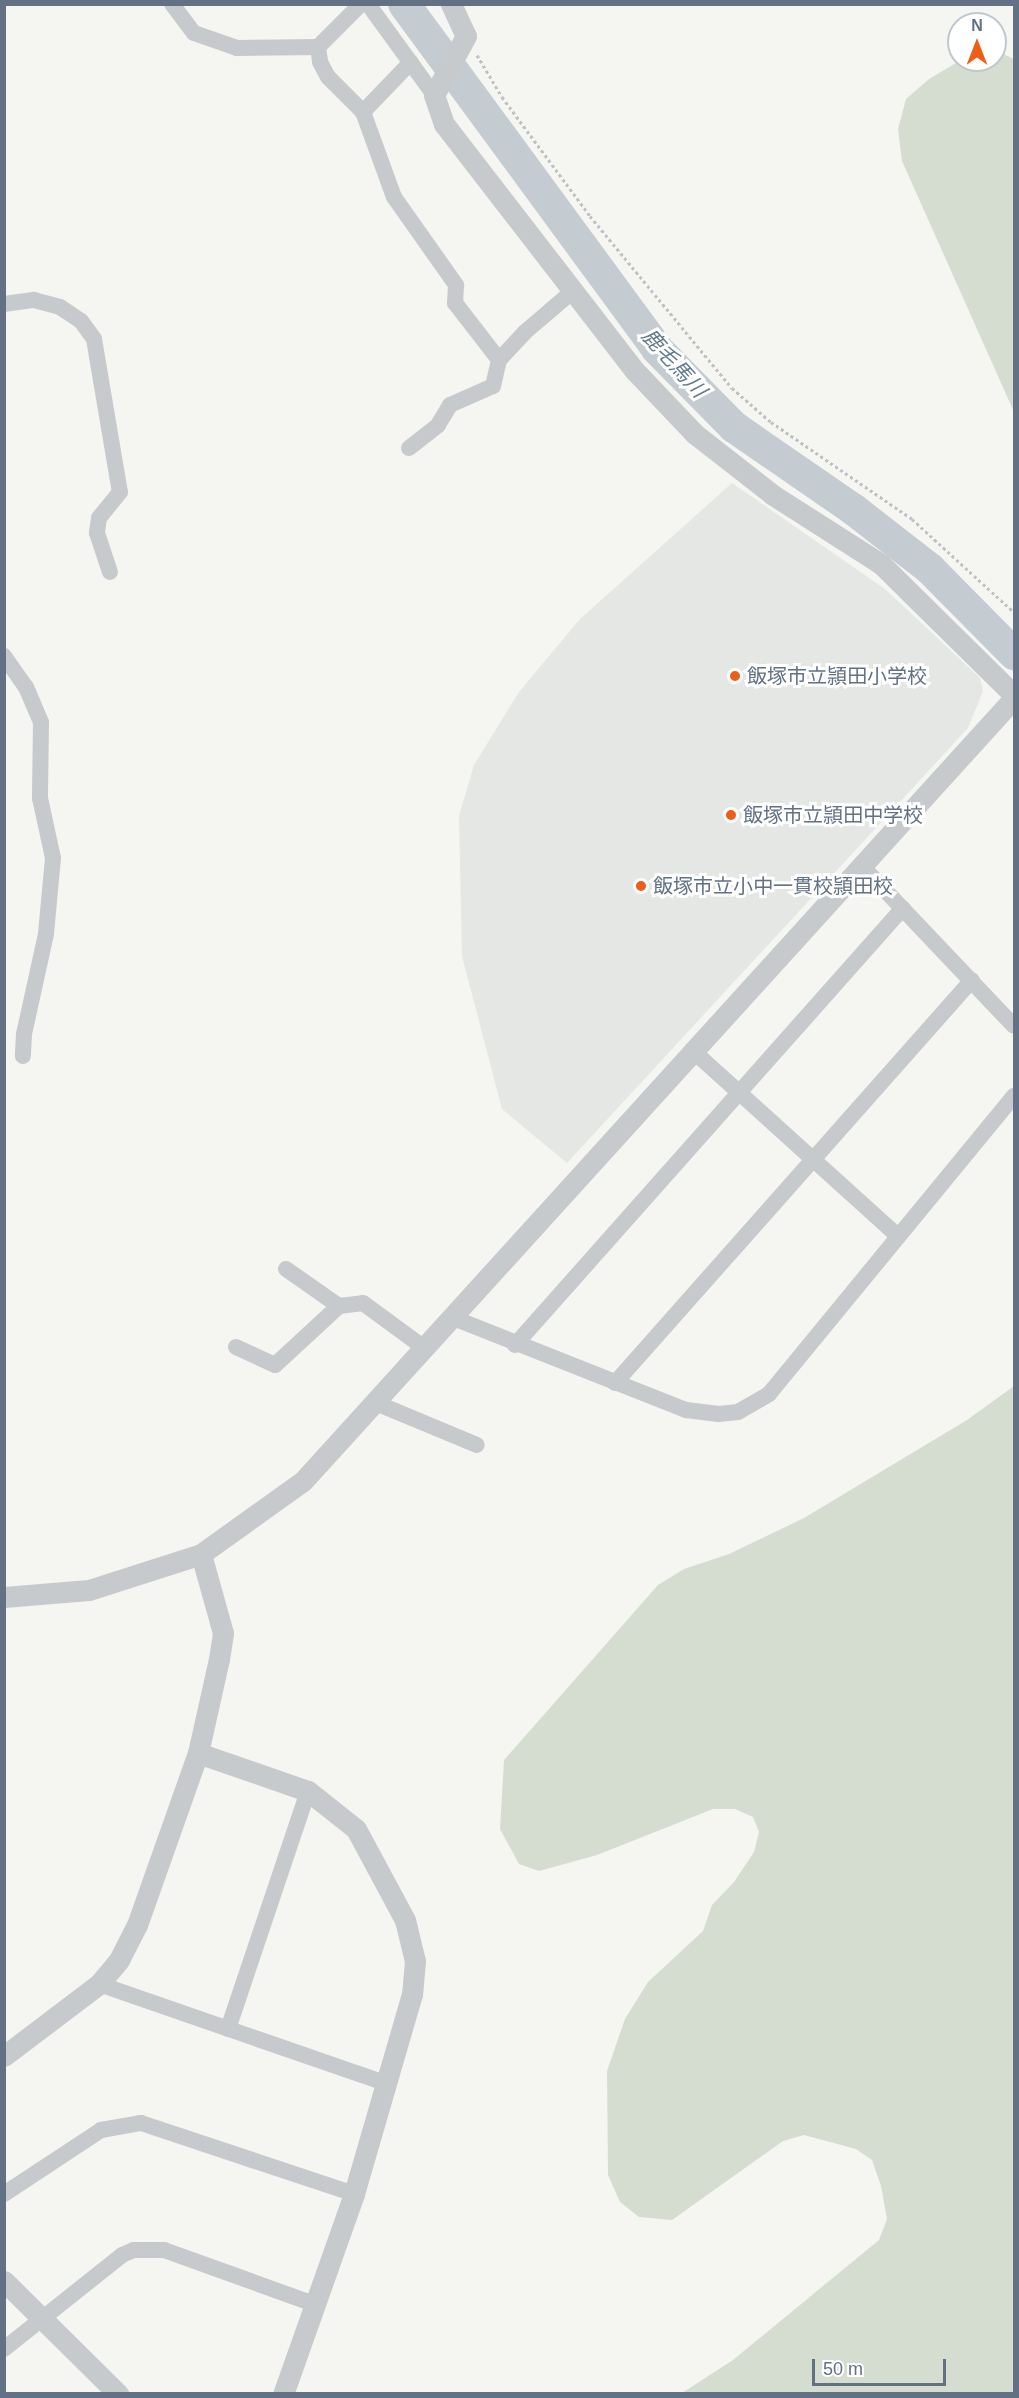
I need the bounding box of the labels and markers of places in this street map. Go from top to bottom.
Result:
place label: 飯塚市立頴田小学校 [747,664,927,688]
marker: 飯塚市立頴田小学校 [728,669,742,683]
place label: 飯塚市立頴田中学校 [743,803,923,827]
marker: 飯塚市立頴田中学校 [724,808,738,822]
place label: 飯塚市立小中一貫校頴田校 [653,874,893,898]
marker: 飯塚市立小中一貫校頴田校 [634,879,648,893]

